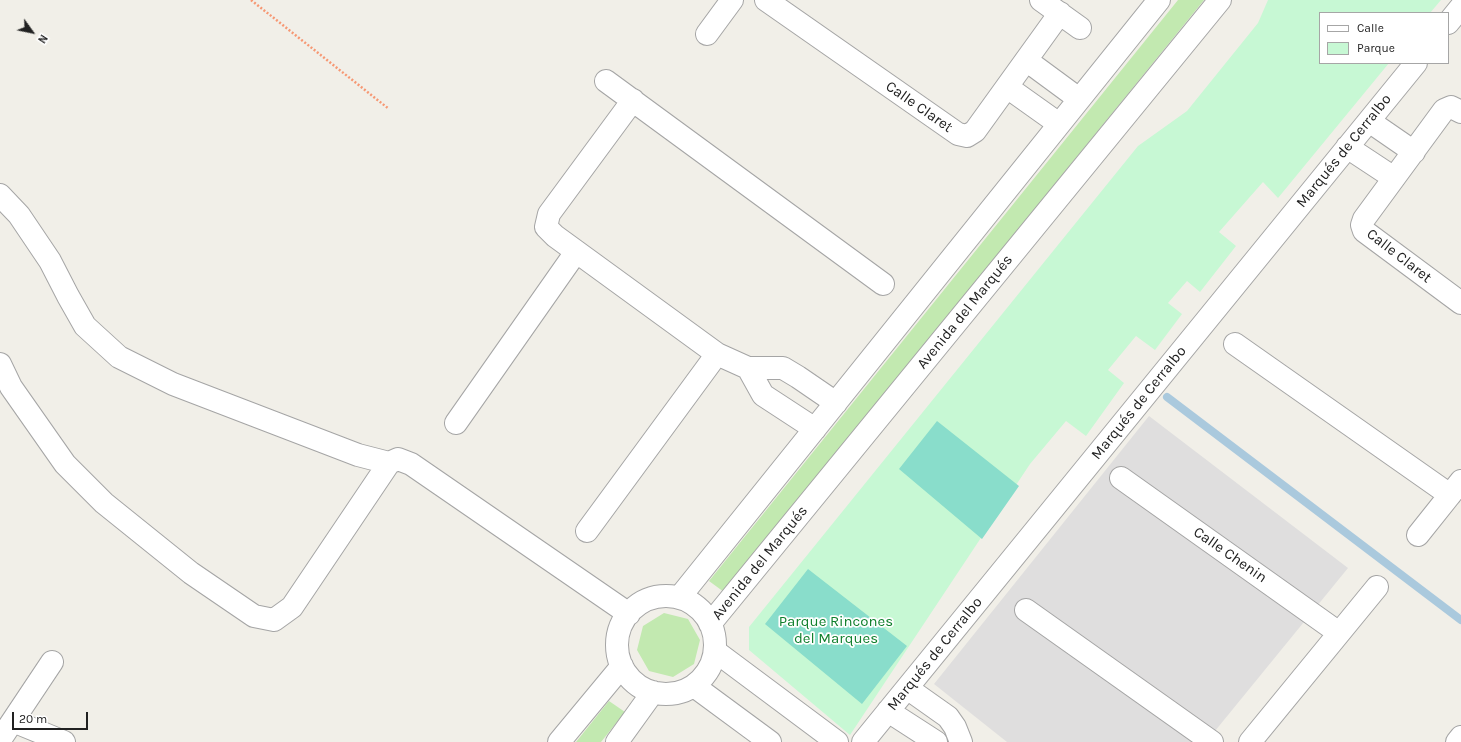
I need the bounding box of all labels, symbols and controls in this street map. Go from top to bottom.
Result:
north arrow [12,12,52,52]
legend [1319,12,1449,64]
text: Calle [1357,21,1384,35]
text: N [35,32,50,46]
text: Parque [1357,41,1395,55]
street label: Calle Claret [882,77,956,137]
street label: Marqués de Cerralbo [1293,91,1395,211]
street label: Calle Claret [1363,225,1435,287]
street label: Avenida del Marqués [913,251,1017,373]
street label: Marqués de Cerralbo [1088,343,1190,463]
street label: Avenida del Marqués [708,502,812,624]
street label: Calle Chenin [1190,523,1270,587]
street label: Marqués de Cerralbo [884,594,986,714]
park label: Parque Rincones del Marques [779,613,893,648]
scale bar [14,704,90,730]
text: 20 m [19,712,47,726]

